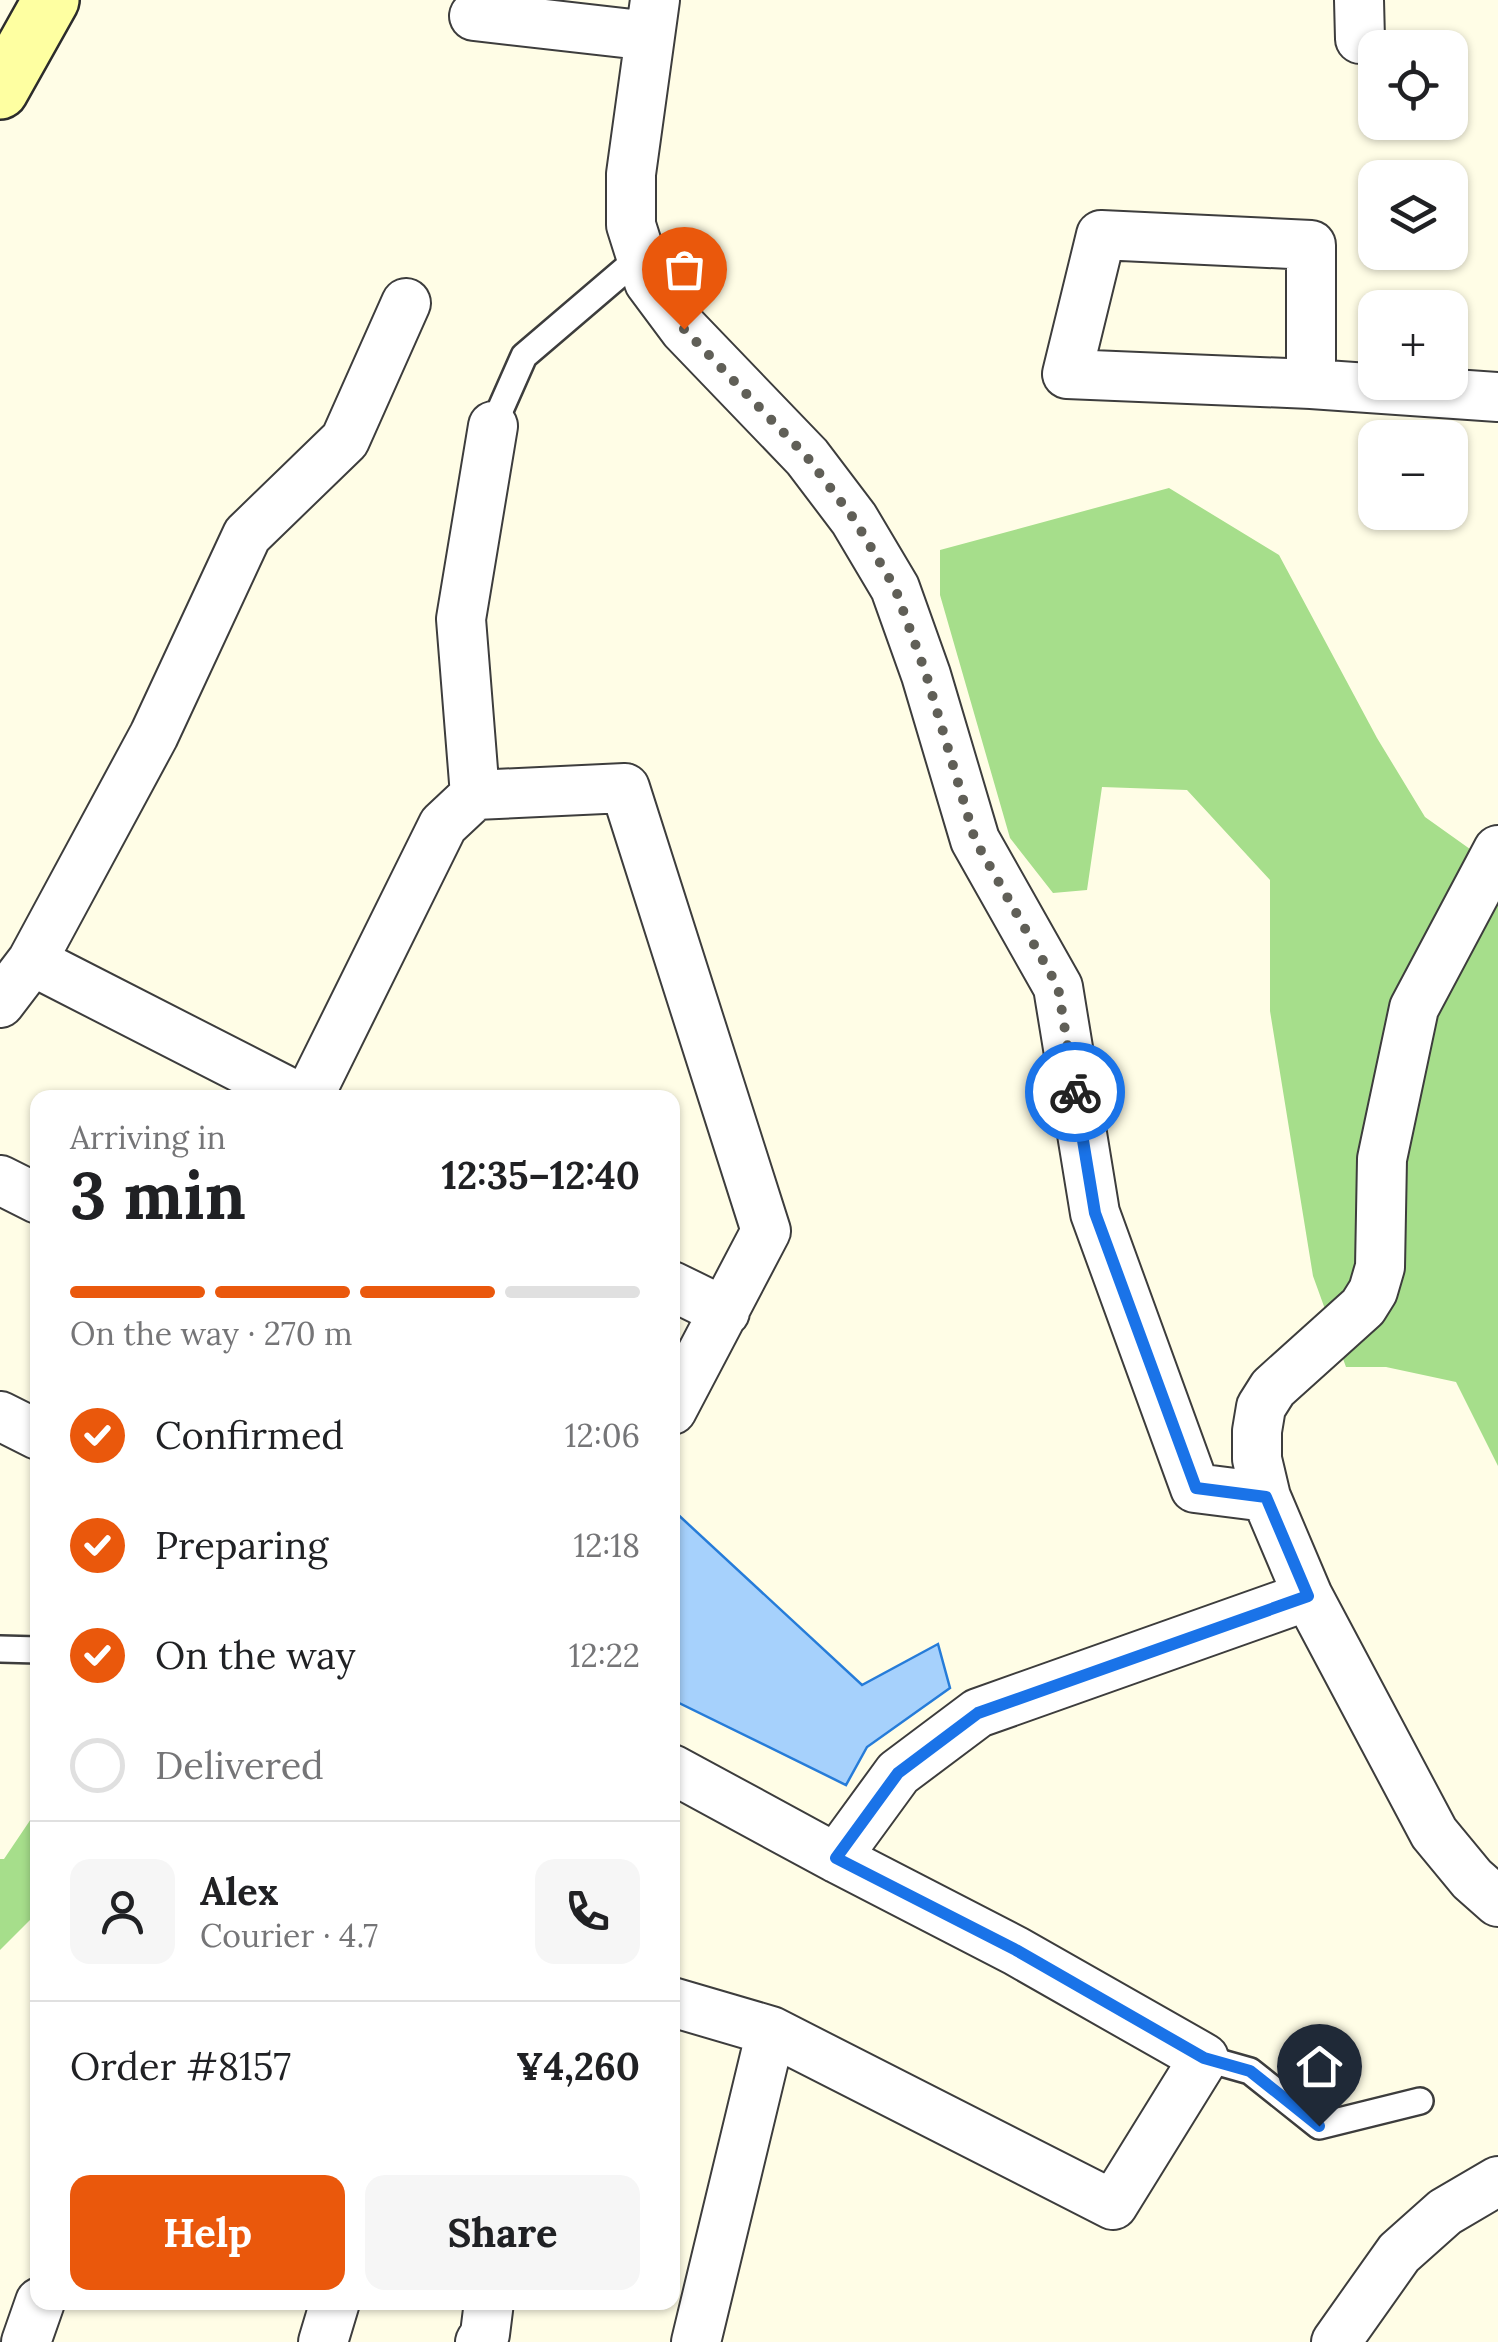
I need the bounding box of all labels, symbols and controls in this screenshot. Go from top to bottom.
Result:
map controls [1358,30,1468,530]
button: locate [1358,30,1468,140]
button: layers [1358,160,1468,270]
pin [642,227,727,330]
icon: bag [657,242,712,297]
button: + [1358,290,1468,400]
button: − [1358,420,1468,530]
courier [1025,1042,1125,1142]
icon: bike [1048,1065,1103,1120]
text: Arriving in [70,1117,226,1158]
text: 12:35–12:40 [441,1151,640,1199]
text: 3 min [70,1154,246,1237]
text: On the way · 270 m [70,1313,353,1354]
icon: check [70,1408,125,1463]
text: Confirmed [155,1411,344,1459]
text: 12:06 [565,1415,640,1456]
icon: check [70,1518,125,1573]
text: Preparing [155,1521,328,1569]
text: 12:18 [574,1525,640,1566]
icon: check [70,1628,125,1683]
text: On the way [155,1631,356,1679]
text: 12:22 [569,1635,640,1676]
text: Delivered [155,1741,324,1789]
button: person [70,1859,175,1964]
button: phone [535,1859,640,1964]
text: Alex [200,1867,279,1915]
text: Courier · 4.7 [200,1915,378,1956]
pin [1277,2024,1362,2127]
icon: home [1292,2039,1347,2094]
text: Order #8157 [70,2042,291,2090]
text: ¥4,260 [516,2042,640,2090]
button: Help [70,2175,345,2290]
button: Share [365,2175,640,2290]

